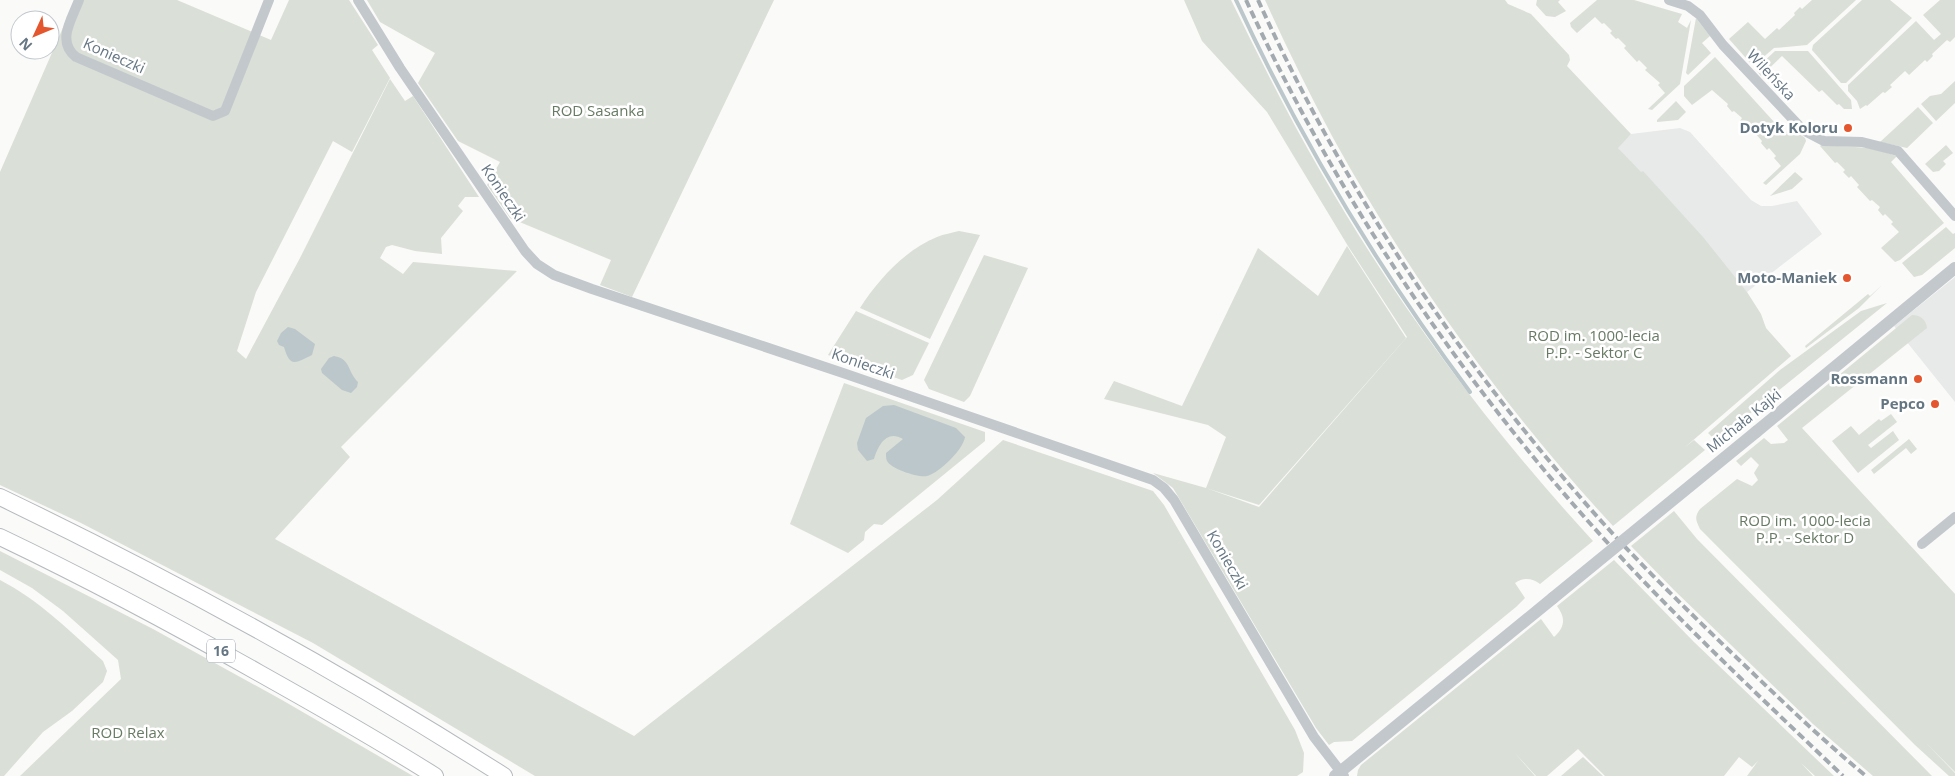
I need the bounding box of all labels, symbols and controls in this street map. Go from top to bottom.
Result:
north arrow [10,10,60,60]
street label: Konieczki [80,33,148,78]
text: N [14,34,36,55]
street label: Wileńska [1743,45,1800,104]
park label: ROD Sasanka [551,100,645,120]
place label: Dotyk Koloru [1740,117,1838,137]
marker: Dotyk Koloru [1842,122,1854,134]
street label: Konieczki [477,160,530,225]
place label: Moto-Maniek [1737,267,1838,287]
marker: Moto-Maniek [1841,272,1853,284]
park label: ROD im. 1000-lecia P.P. - Sektor C [1528,325,1660,362]
street label: Konieczki [829,343,898,383]
place label: Rossmann [1830,368,1908,388]
marker: Rossmann [1912,373,1924,385]
street label: Michała Kajki [1702,384,1785,457]
place label: Pepco [1880,393,1925,413]
marker: Pepco [1929,398,1941,410]
park label: ROD im. 1000-lecia P.P. - Sektor D [1739,510,1871,547]
street label: Konieczki [1203,526,1253,593]
road number: 16 [207,640,235,662]
park label: ROD Relax [91,722,165,742]

